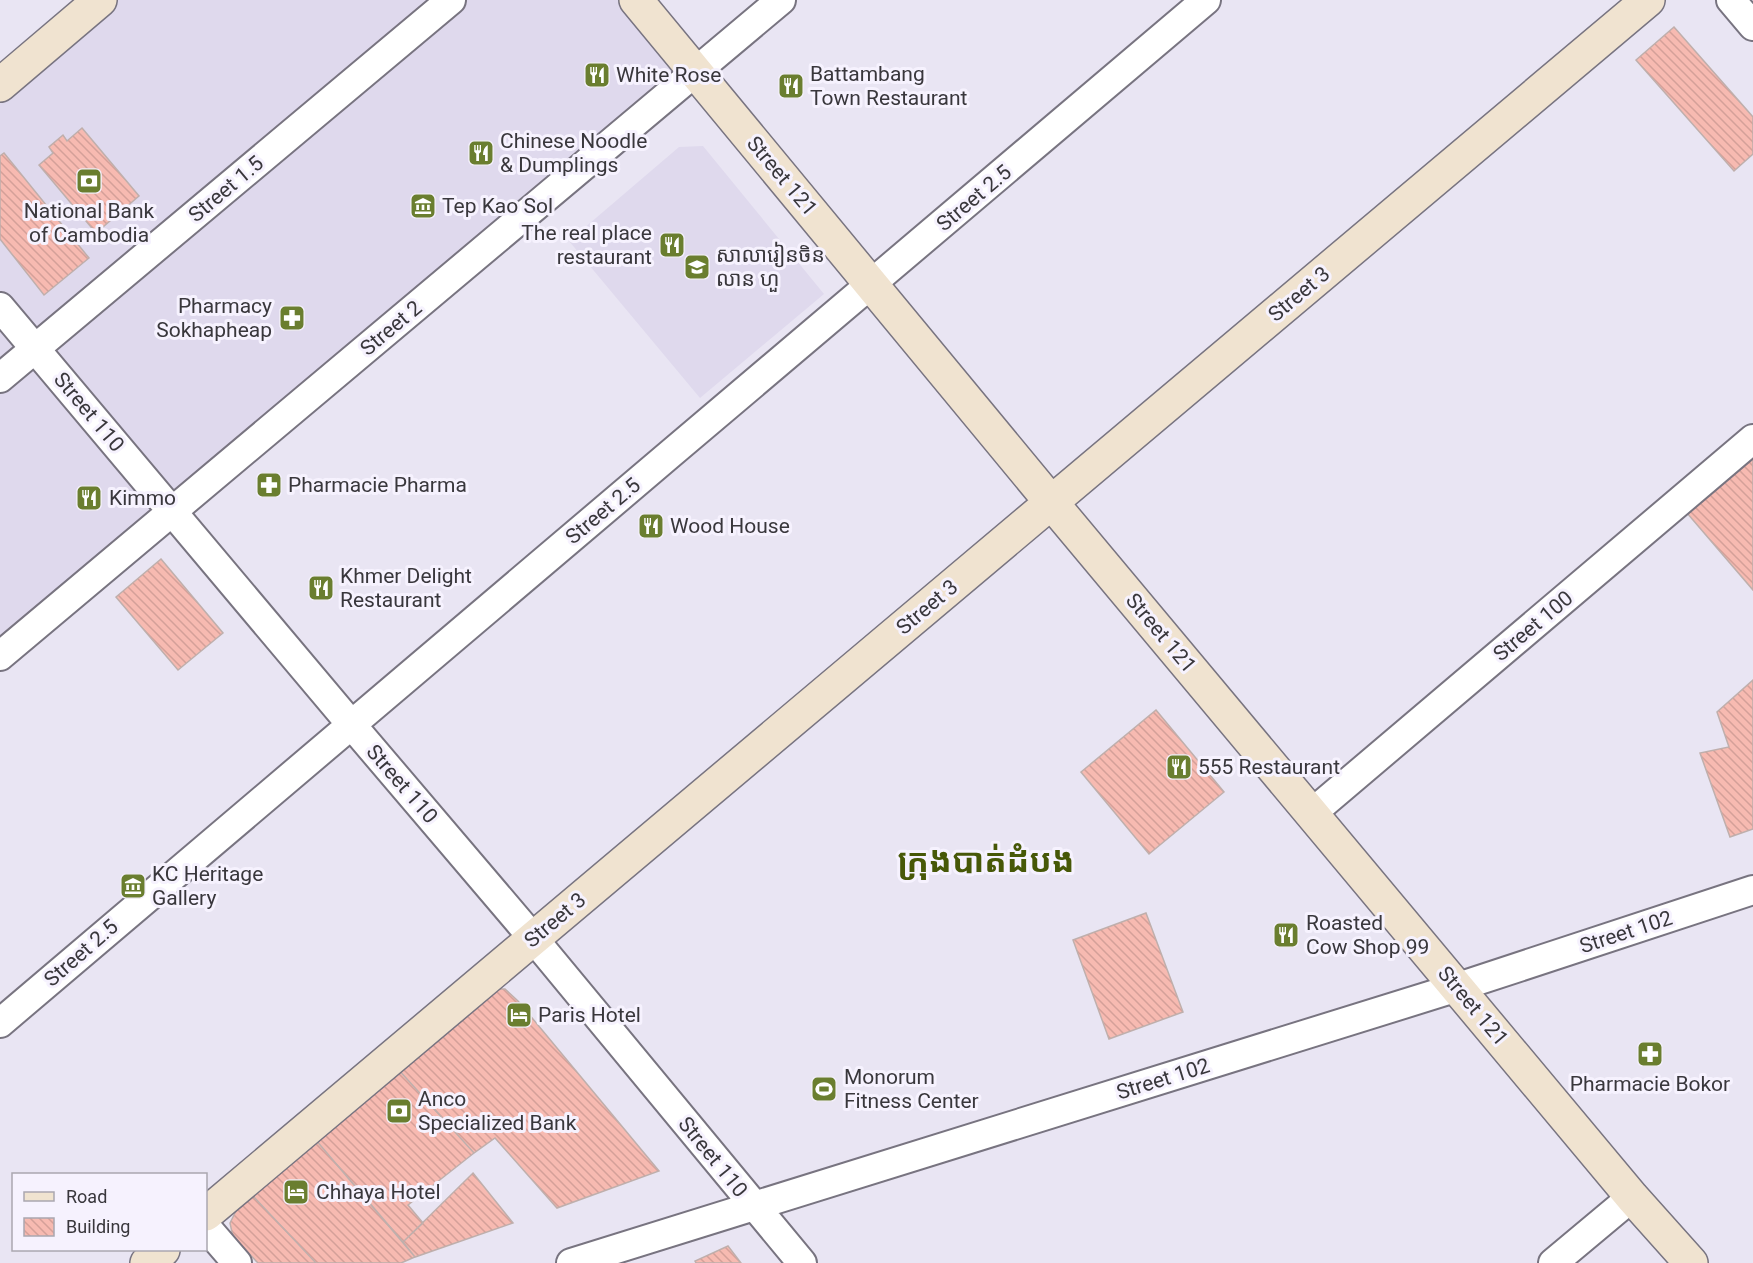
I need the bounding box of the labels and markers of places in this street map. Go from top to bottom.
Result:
restaurant icon: White Rose [582,60,612,90]
place label: Battambang Town Restaurant [810,62,968,110]
place label: White Rose [616,63,721,87]
restaurant icon: Battambang Town Restaurant [776,71,806,101]
place label: Chinese Noodle & Dumplings [500,129,647,177]
restaurant icon: Chinese Noodle & Dumplings [466,138,496,168]
bank icon: National Bank of Cambodia [74,166,104,196]
museum icon: Tep Kao Sol [408,191,438,221]
place label: Tep Kao Sol [442,194,553,218]
place label: National Bank of Cambodia [24,199,155,247]
place label: The real place restaurant [521,221,652,269]
restaurant icon: The real place restaurant [657,230,687,260]
place label: សាលារៀនចិន លាន ហួ [716,241,825,292]
school or university icon: សាលារៀនចិន លាន ហួ [682,252,712,282]
place label: Pharmacy Sokhapheap [156,294,272,342]
pharmacy icon: Pharmacy Sokhapheap [277,303,307,333]
pharmacy icon: Pharmacie Pharma [254,470,284,500]
place label: Pharmacie Pharma [288,473,467,497]
restaurant icon: Kimmo [74,483,104,513]
place label: Kimmo [109,486,176,510]
restaurant icon: Wood House [636,511,666,541]
place label: Wood House [670,514,790,538]
place label: Khmer Delight Restaurant [340,564,472,612]
restaurant icon: Khmer Delight Restaurant [306,573,336,603]
restaurant icon: 555 Restaurant [1164,752,1194,782]
place label: 555 Restaurant [1198,755,1340,779]
place label: KC Heritage Gallery [152,862,263,910]
museum icon: KC Heritage Gallery [118,871,148,901]
place label: Roasted Cow Shop 99 [1306,911,1429,959]
restaurant icon: Roasted Cow Shop 99 [1271,920,1301,950]
hotel icon: Paris Hotel [504,1000,534,1030]
place label: Paris Hotel [538,1003,641,1027]
pharmacy icon: Pharmacie Bokor [1635,1039,1665,1069]
place label: Monorum Fitness Center [844,1065,979,1113]
place label: Pharmacie Bokor [1570,1072,1730,1096]
sports icon: Monorum Fitness Center [809,1074,839,1104]
place label: Anco Specialized Bank [418,1087,577,1135]
bank icon: Anco Specialized Bank [384,1096,414,1126]
hotel icon: Chhaya Hotel [281,1177,311,1207]
place label: Chhaya Hotel [316,1180,441,1204]

